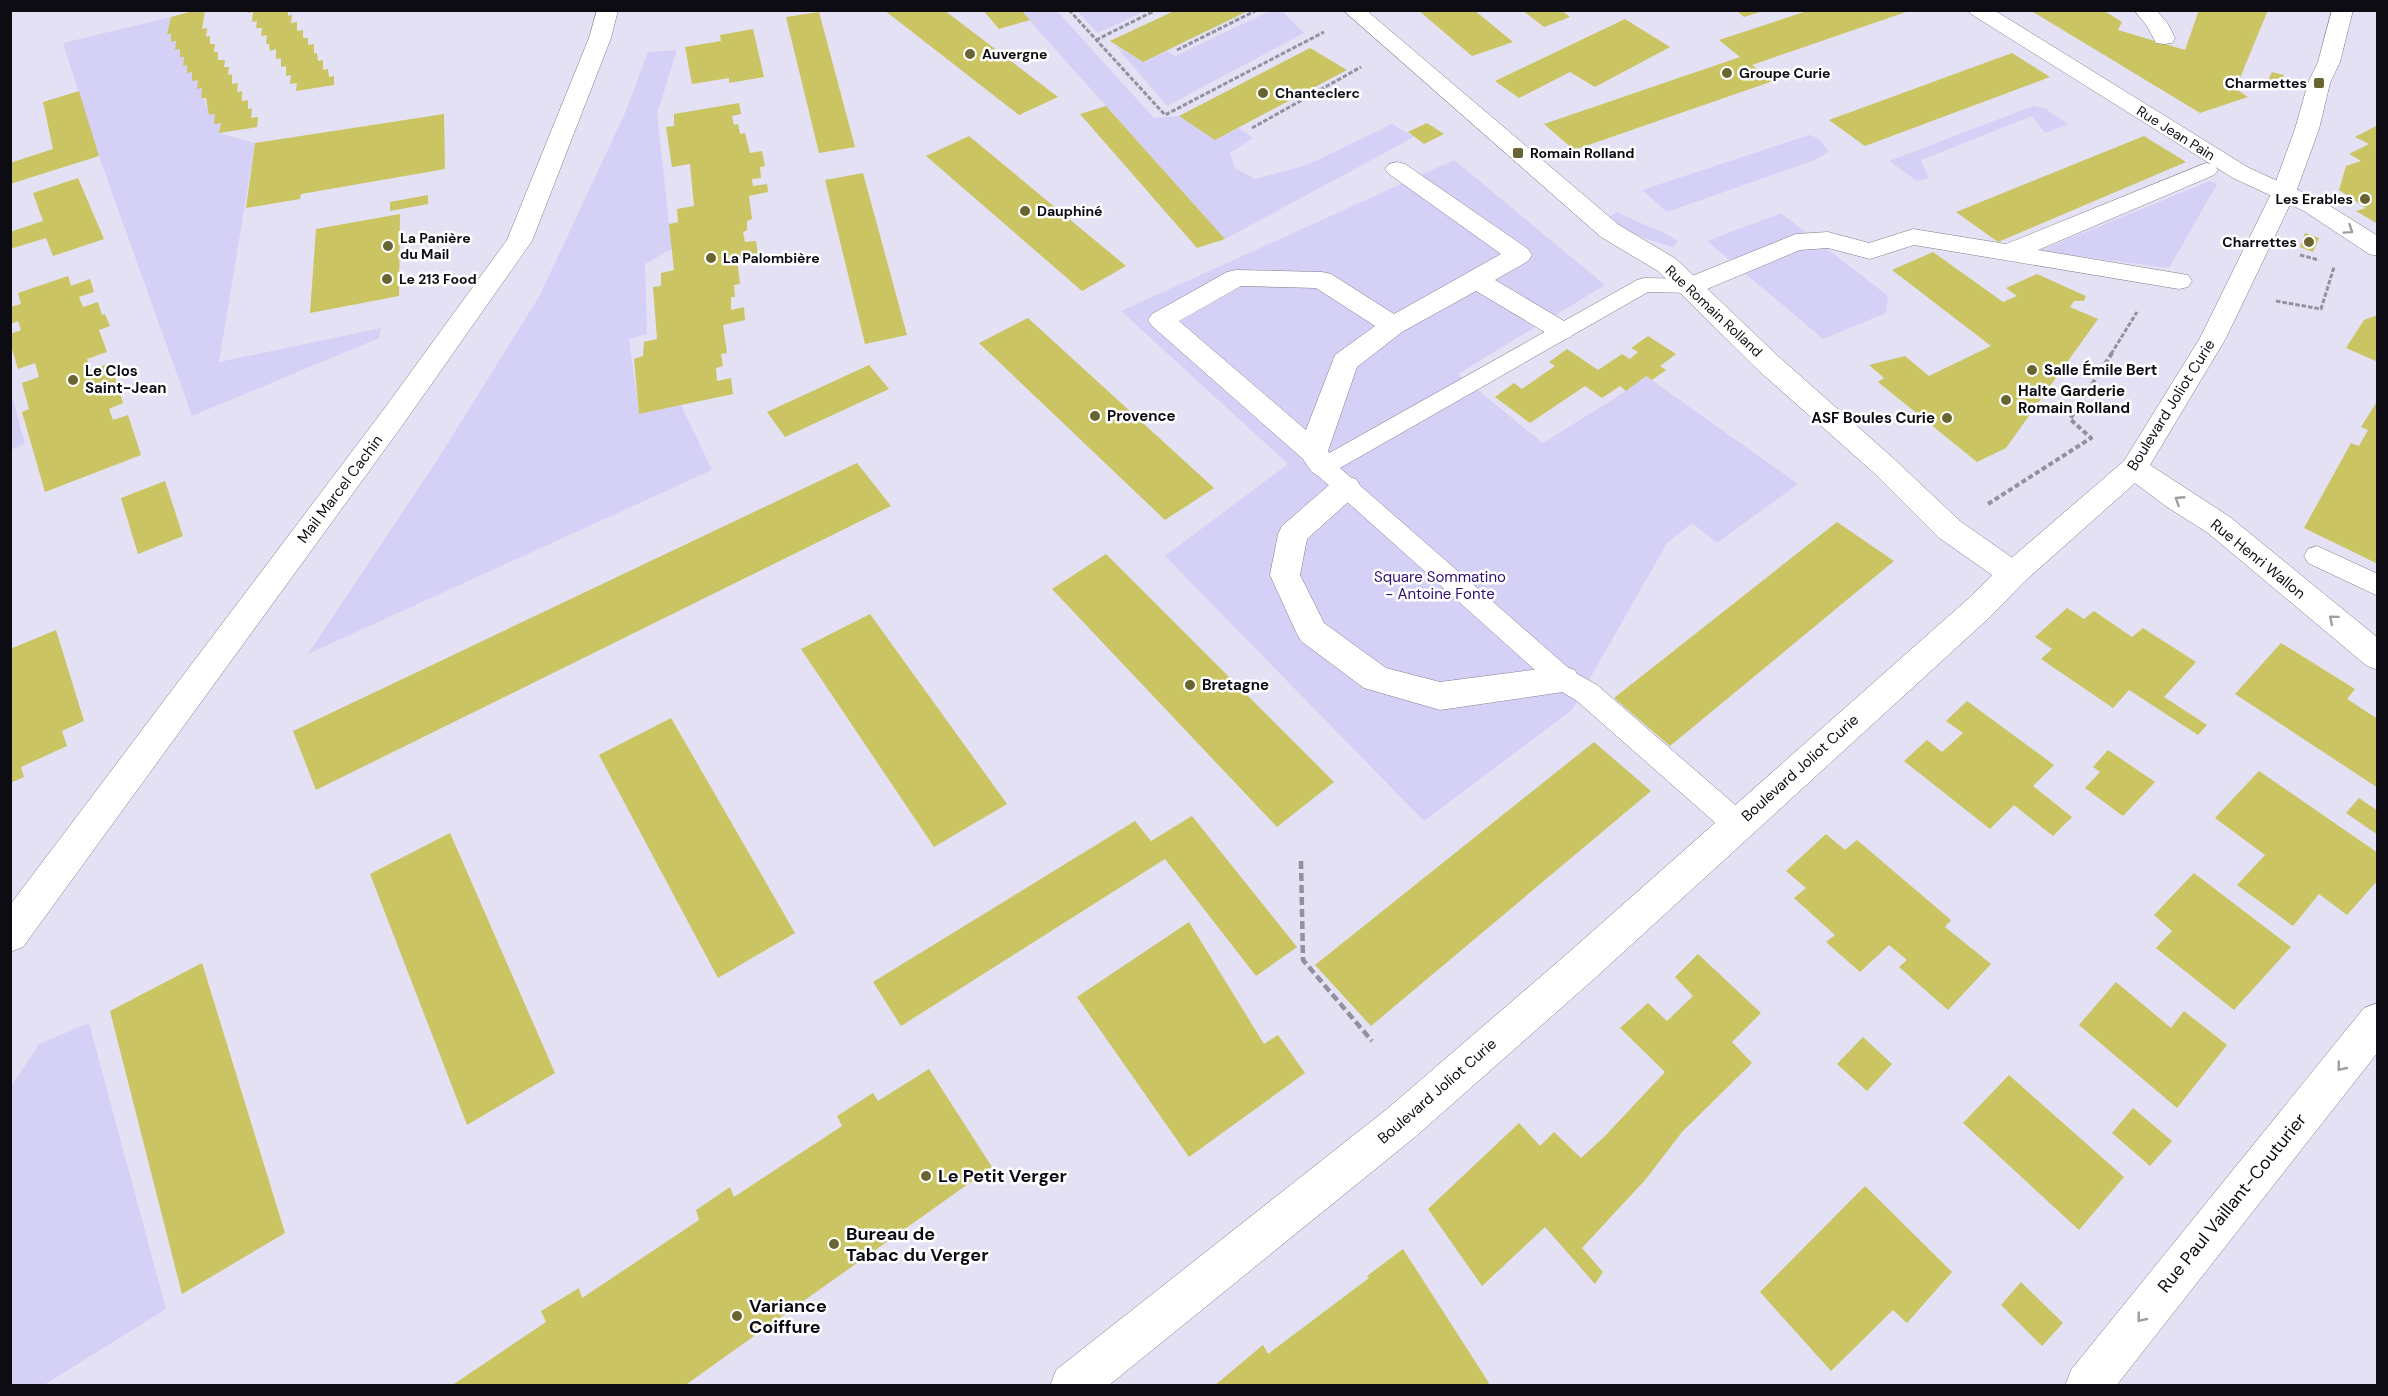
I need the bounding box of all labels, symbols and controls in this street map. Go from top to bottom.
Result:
place label: Auvergne [982,45,1047,63]
marker: Auvergne [963,47,977,61]
place label: Groupe Curie [1739,64,1831,82]
marker: Groupe Curie [1720,66,1734,80]
place label: Charmettes [2225,74,2307,92]
marker: Charmettes [2312,76,2326,90]
place label: Chanteclerc [1275,84,1360,102]
marker: Chanteclerc [1256,86,1270,100]
street label: Rue Jean Pain [2133,102,2219,164]
place label: Romain Rolland [1530,144,1635,162]
marker: Romain Rolland [1511,146,1525,160]
place label: Les Erables [2275,190,2353,208]
marker: Les Erables [2358,192,2372,206]
place label: Dauphiné [1037,202,1102,220]
marker: Dauphiné [1018,204,1032,218]
one-way arrow [2343,223,2354,234]
place label: La Panière du Mail [400,229,471,263]
place label: Charrettes [2222,233,2297,251]
marker: Charrettes [2302,235,2316,249]
marker: La Panière du Mail [381,239,395,253]
place label: La Palombière [723,249,820,267]
marker: La Palombière [704,251,718,265]
street label: Rue Romain Rolland [1662,261,1766,361]
place label: Le 213 Food [399,270,477,288]
marker: Le 213 Food [380,272,394,286]
street label: Boulevard Joliot Curie [2122,336,2220,474]
place label: Salle Émile Bert [2044,360,2157,380]
place label: Le Clos Saint-Jean [85,361,167,398]
marker: Salle Émile Bert [2025,363,2039,377]
marker: Le Clos Saint-Jean [66,373,80,387]
place label: Halte Garderie Romain Rolland [2018,381,2130,418]
marker: Halte Garderie Romain Rolland [1999,393,2013,407]
place label: Provence [1107,406,1176,426]
place label: ASF Boules Curie [1811,408,1935,428]
marker: Provence [1088,409,1102,423]
marker: ASF Boules Curie [1940,411,1954,425]
street label: Mail Marcel Cachin [293,431,387,547]
one-way arrow [2175,496,2186,507]
street label: Rue Henri Wallon [2206,515,2310,603]
park label: Square Sommatino - Antoine Fonte [1374,567,1506,604]
one-way arrow [2328,615,2339,626]
place label: Bretagne [1202,675,1269,695]
marker: Bretagne [1183,678,1197,692]
street label: Boulevard Joliot Curie [1737,710,1863,826]
street label: Boulevard Joliot Curie [1373,1034,1501,1148]
one-way arrow [2337,1060,2348,1071]
street label: Rue Paul Vaillant-Couturier [2152,1108,2312,1298]
place label: Le Petit Verger [938,1164,1067,1188]
marker: Le Petit Verger [919,1169,933,1183]
place label: Bureau de Tabac du Verger [846,1222,989,1267]
marker: Bureau de Tabac du Verger [827,1237,841,1251]
place label: Variance Coiffure [749,1294,827,1339]
marker: Variance Coiffure [730,1309,744,1323]
one-way arrow [2137,1311,2148,1322]

